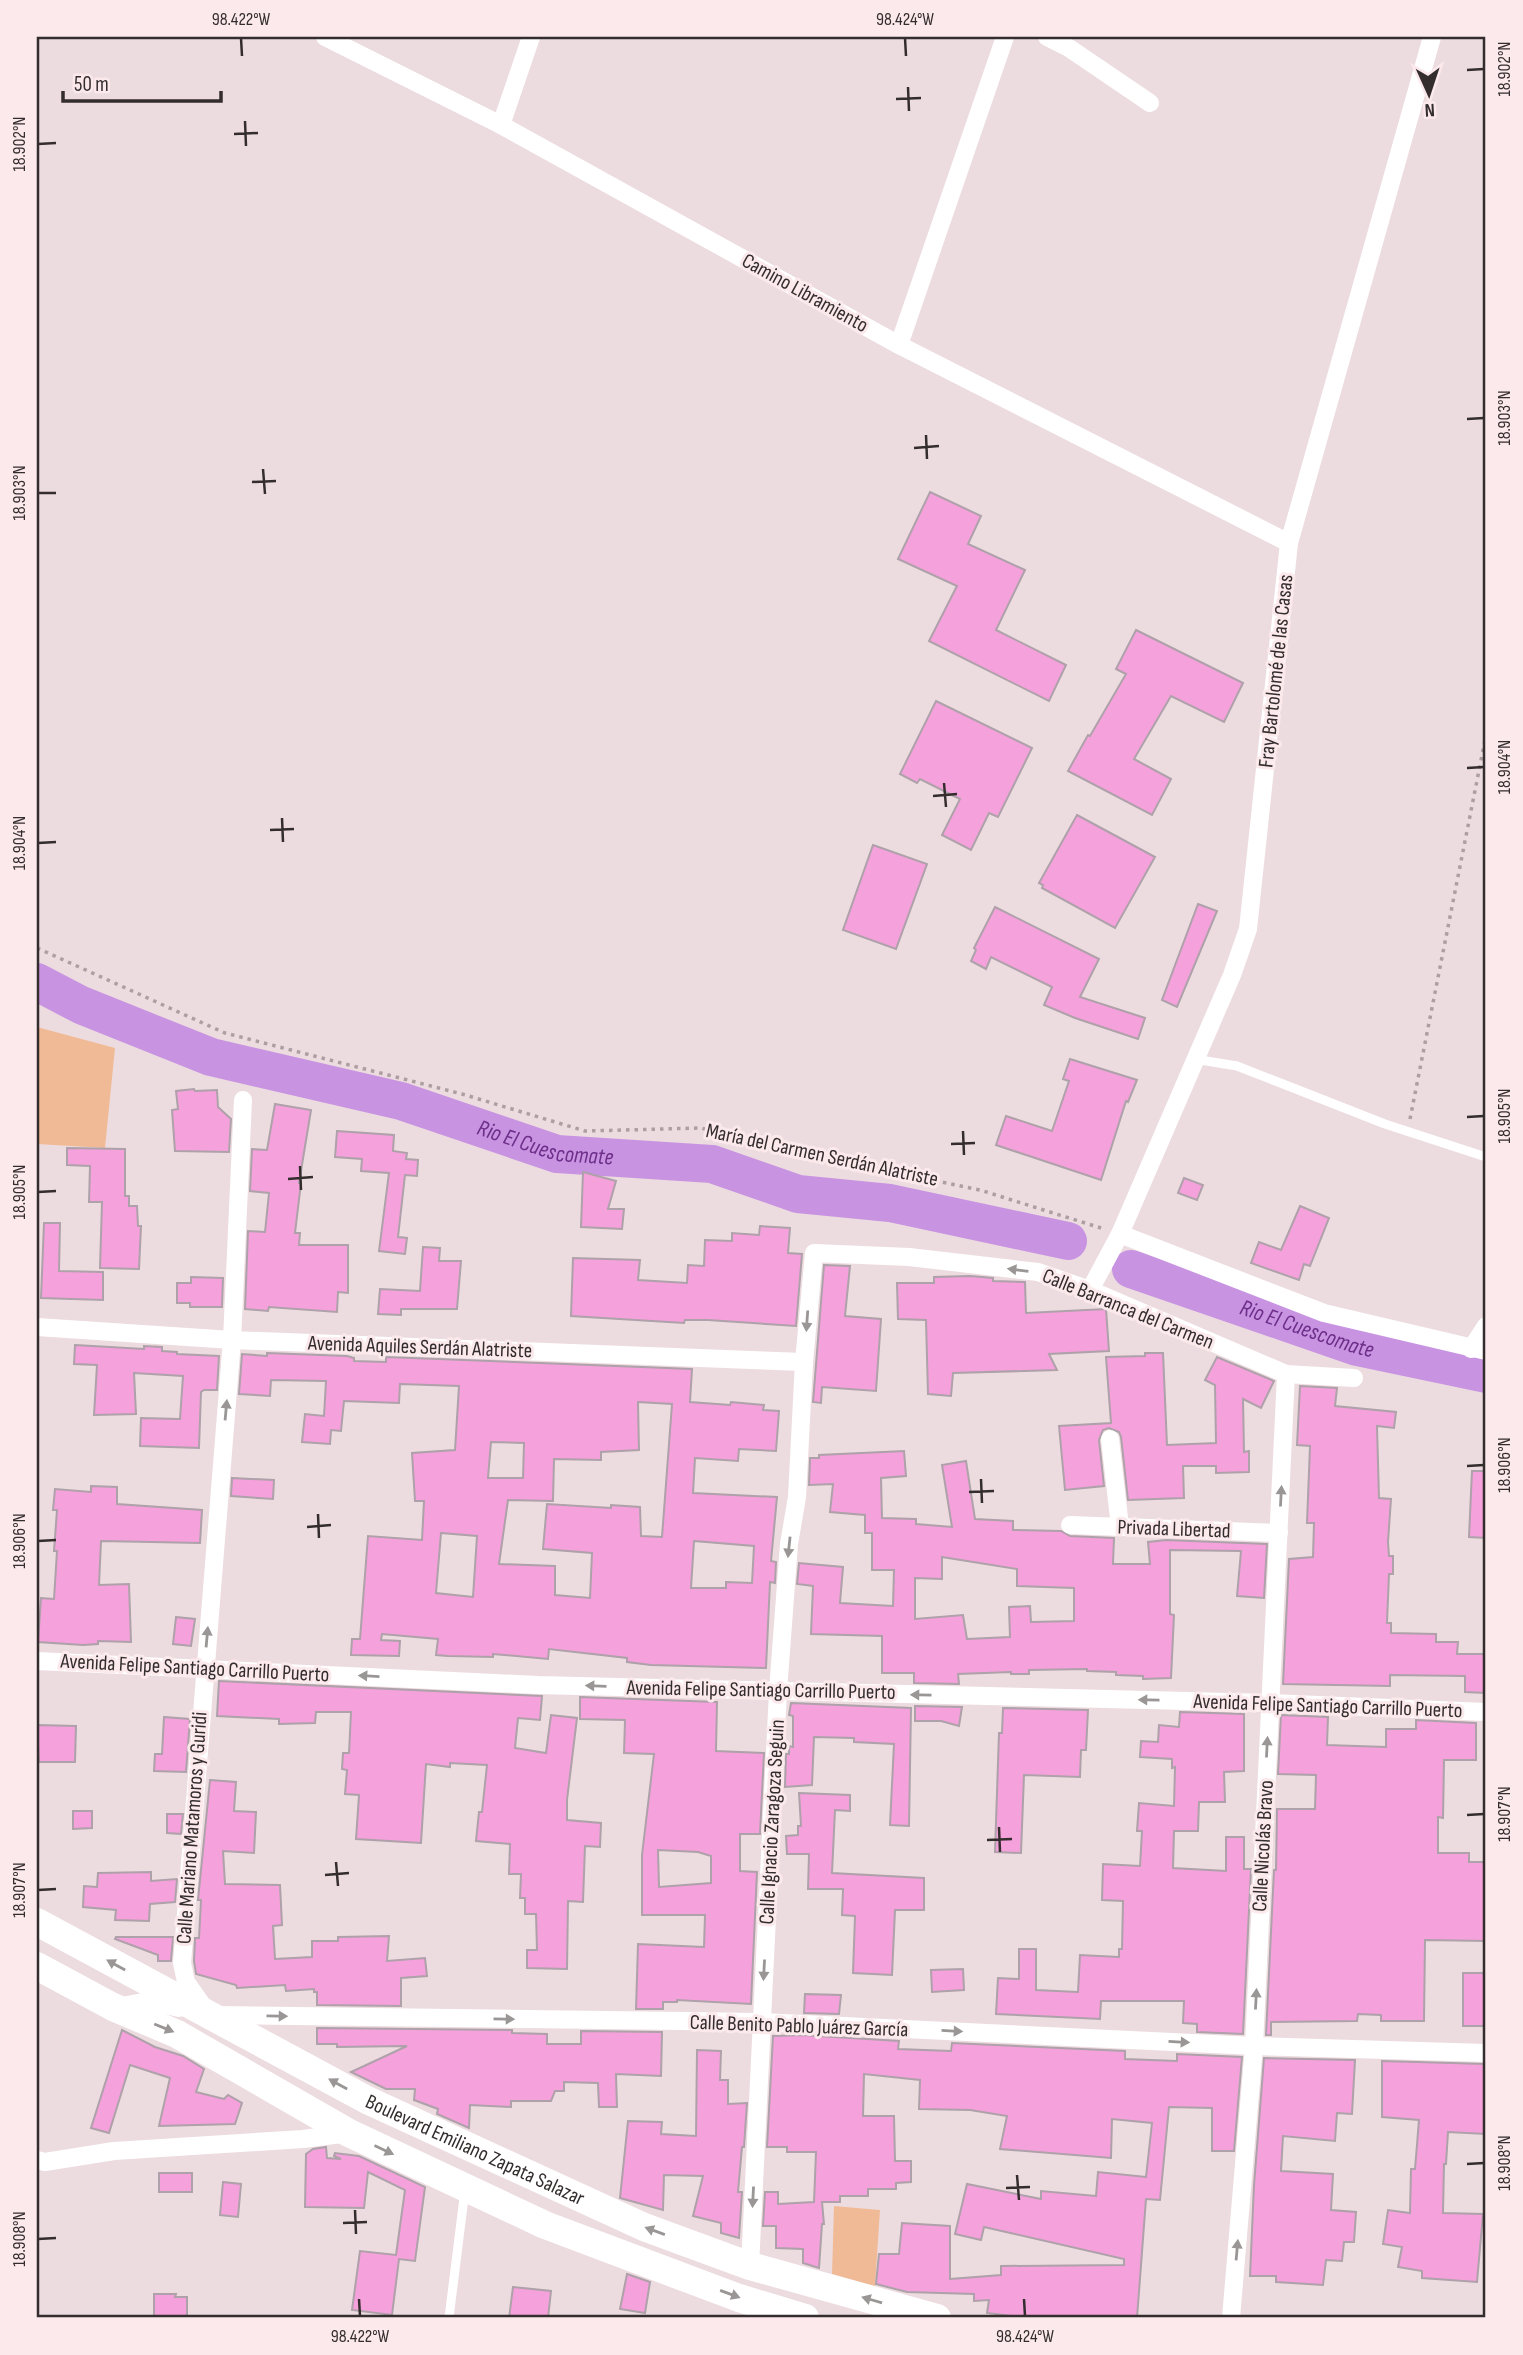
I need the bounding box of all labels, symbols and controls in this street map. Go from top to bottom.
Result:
text: 98.422°W [212,9,271,30]
text: 98.424°W [876,9,934,30]
text: 18.902°N [1494,41,1515,97]
scale bar [63,60,220,104]
north arrow [1394,60,1464,130]
text: 50 m [74,72,109,97]
text: N [1424,98,1435,121]
text: 18.902°N [9,116,30,172]
street label: Camino Libramiento [738,248,872,338]
text: 18.903°N [1494,390,1515,446]
text: 18.903°N [9,465,30,521]
street label: Fray Bartolomé de las Casas [1253,573,1299,769]
text: 18.904°N [1494,740,1515,794]
text: 18.904°N [9,816,30,870]
text: 18.905°N [1494,1089,1515,1143]
water label: Rio El Cuescomate [474,1114,614,1172]
street label: María del Carmen Serdán Alatriste [704,1118,940,1192]
text: 18.905°N [9,1165,30,1219]
street label: Calle Barranca del Carmen [1039,1263,1217,1355]
one-way arrow [1007,1264,1029,1275]
water label: Rio El Cuescomate [1236,1294,1376,1364]
one-way arrow [801,1310,812,1332]
street label: Avenida Aquiles Serdán Alatriste [307,1331,532,1363]
one-way arrow [221,1399,232,1421]
text: 18.906°N [1494,1437,1515,1493]
one-way arrow [1275,1484,1286,1506]
text: 18.906°N [9,1513,30,1569]
street label: Privada Libertad [1117,1515,1231,1543]
one-way arrow [783,1536,794,1558]
one-way arrow [202,1626,213,1648]
street label: Avenida Felipe Santiago Carrillo Puerto [59,1648,330,1688]
one-way arrow [357,1671,379,1682]
street label: Avenida Felipe Santiago Carrillo Puerto [625,1675,896,1705]
one-way arrow [585,1681,607,1692]
one-way arrow [910,1689,932,1700]
street label: Avenida Felipe Santiago Carrillo Puerto [1192,1689,1463,1723]
one-way arrow [1137,1694,1159,1706]
street label: Calle Mariano Matamoros y Guridi [171,1711,213,1945]
street label: Calle Ignacio Zaragoza Seguin [754,1719,790,1925]
one-way arrow [1262,1736,1273,1758]
street label: Calle Nicolás Bravo [1247,1780,1279,1912]
text: 18.907°N [1494,1786,1515,1842]
text: 18.907°N [9,1862,30,1918]
one-way arrow [106,1959,125,1971]
one-way arrow [758,1959,769,1981]
one-way arrow [1250,1988,1261,2010]
one-way arrow [266,2010,288,2022]
street label: Calle Benito Pablo Juárez García [689,2010,909,2042]
one-way arrow [493,2013,515,2025]
one-way arrow [153,2023,174,2034]
one-way arrow [941,2026,963,2037]
one-way arrow [1168,2037,1190,2048]
one-way arrow [328,2078,347,2090]
street label: Boulevard Emiliano Zapata Salazar [362,2089,589,2211]
text: 18.908°N [1494,2135,1515,2191]
one-way arrow [374,2144,394,2156]
one-way arrow [748,2186,759,2208]
text: 18.908°N [9,2211,30,2267]
one-way arrow [645,2225,666,2236]
one-way arrow [1232,2239,1243,2261]
one-way arrow [719,2289,740,2300]
one-way arrow [861,2294,883,2305]
text: 98.422°W [331,2326,390,2347]
text: 98.424°W [996,2326,1054,2347]

